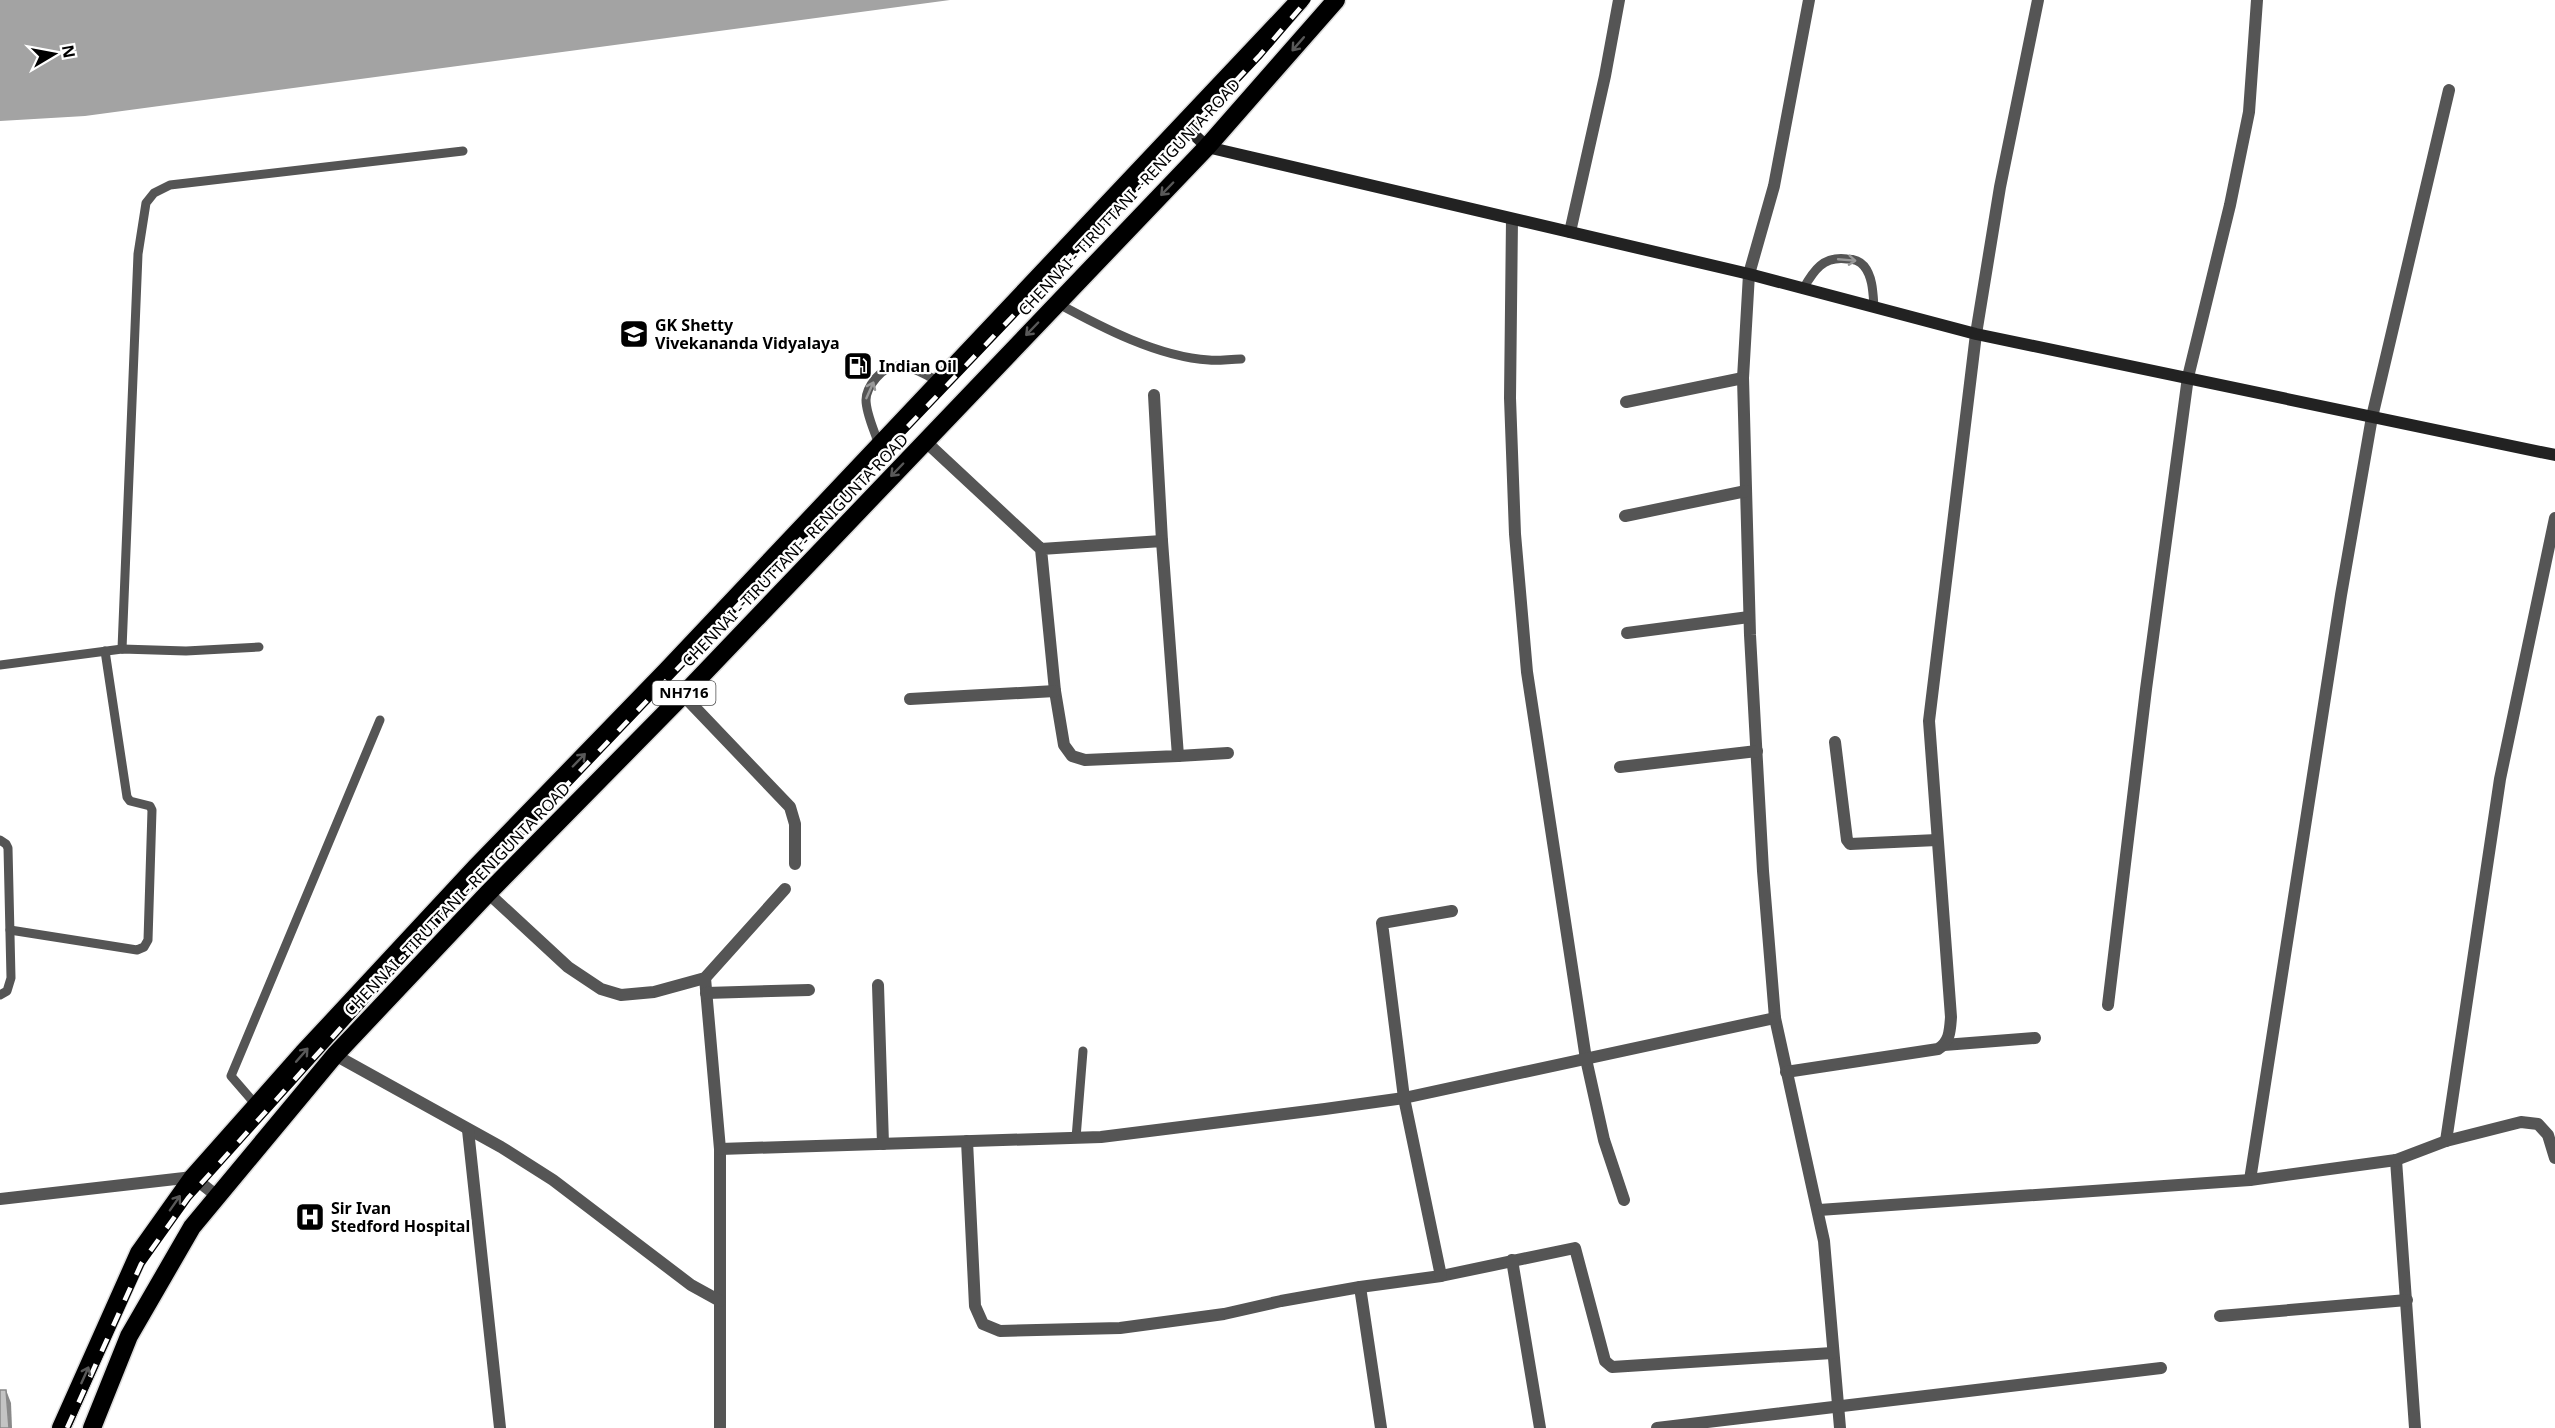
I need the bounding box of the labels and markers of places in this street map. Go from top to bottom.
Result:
place label: GK Shetty Vivekananda Vidyalaya [655,314,840,354]
school or university icon: GK Shetty Vivekananda Vidyalaya [618,318,650,350]
fuel station icon: Indian Oil [842,350,874,382]
place label: Indian Oil [879,355,957,377]
place label: Sir Ivan Stedford Hospital [331,1197,470,1237]
hospital icon: Sir Ivan Stedford Hospital [294,1201,326,1233]

